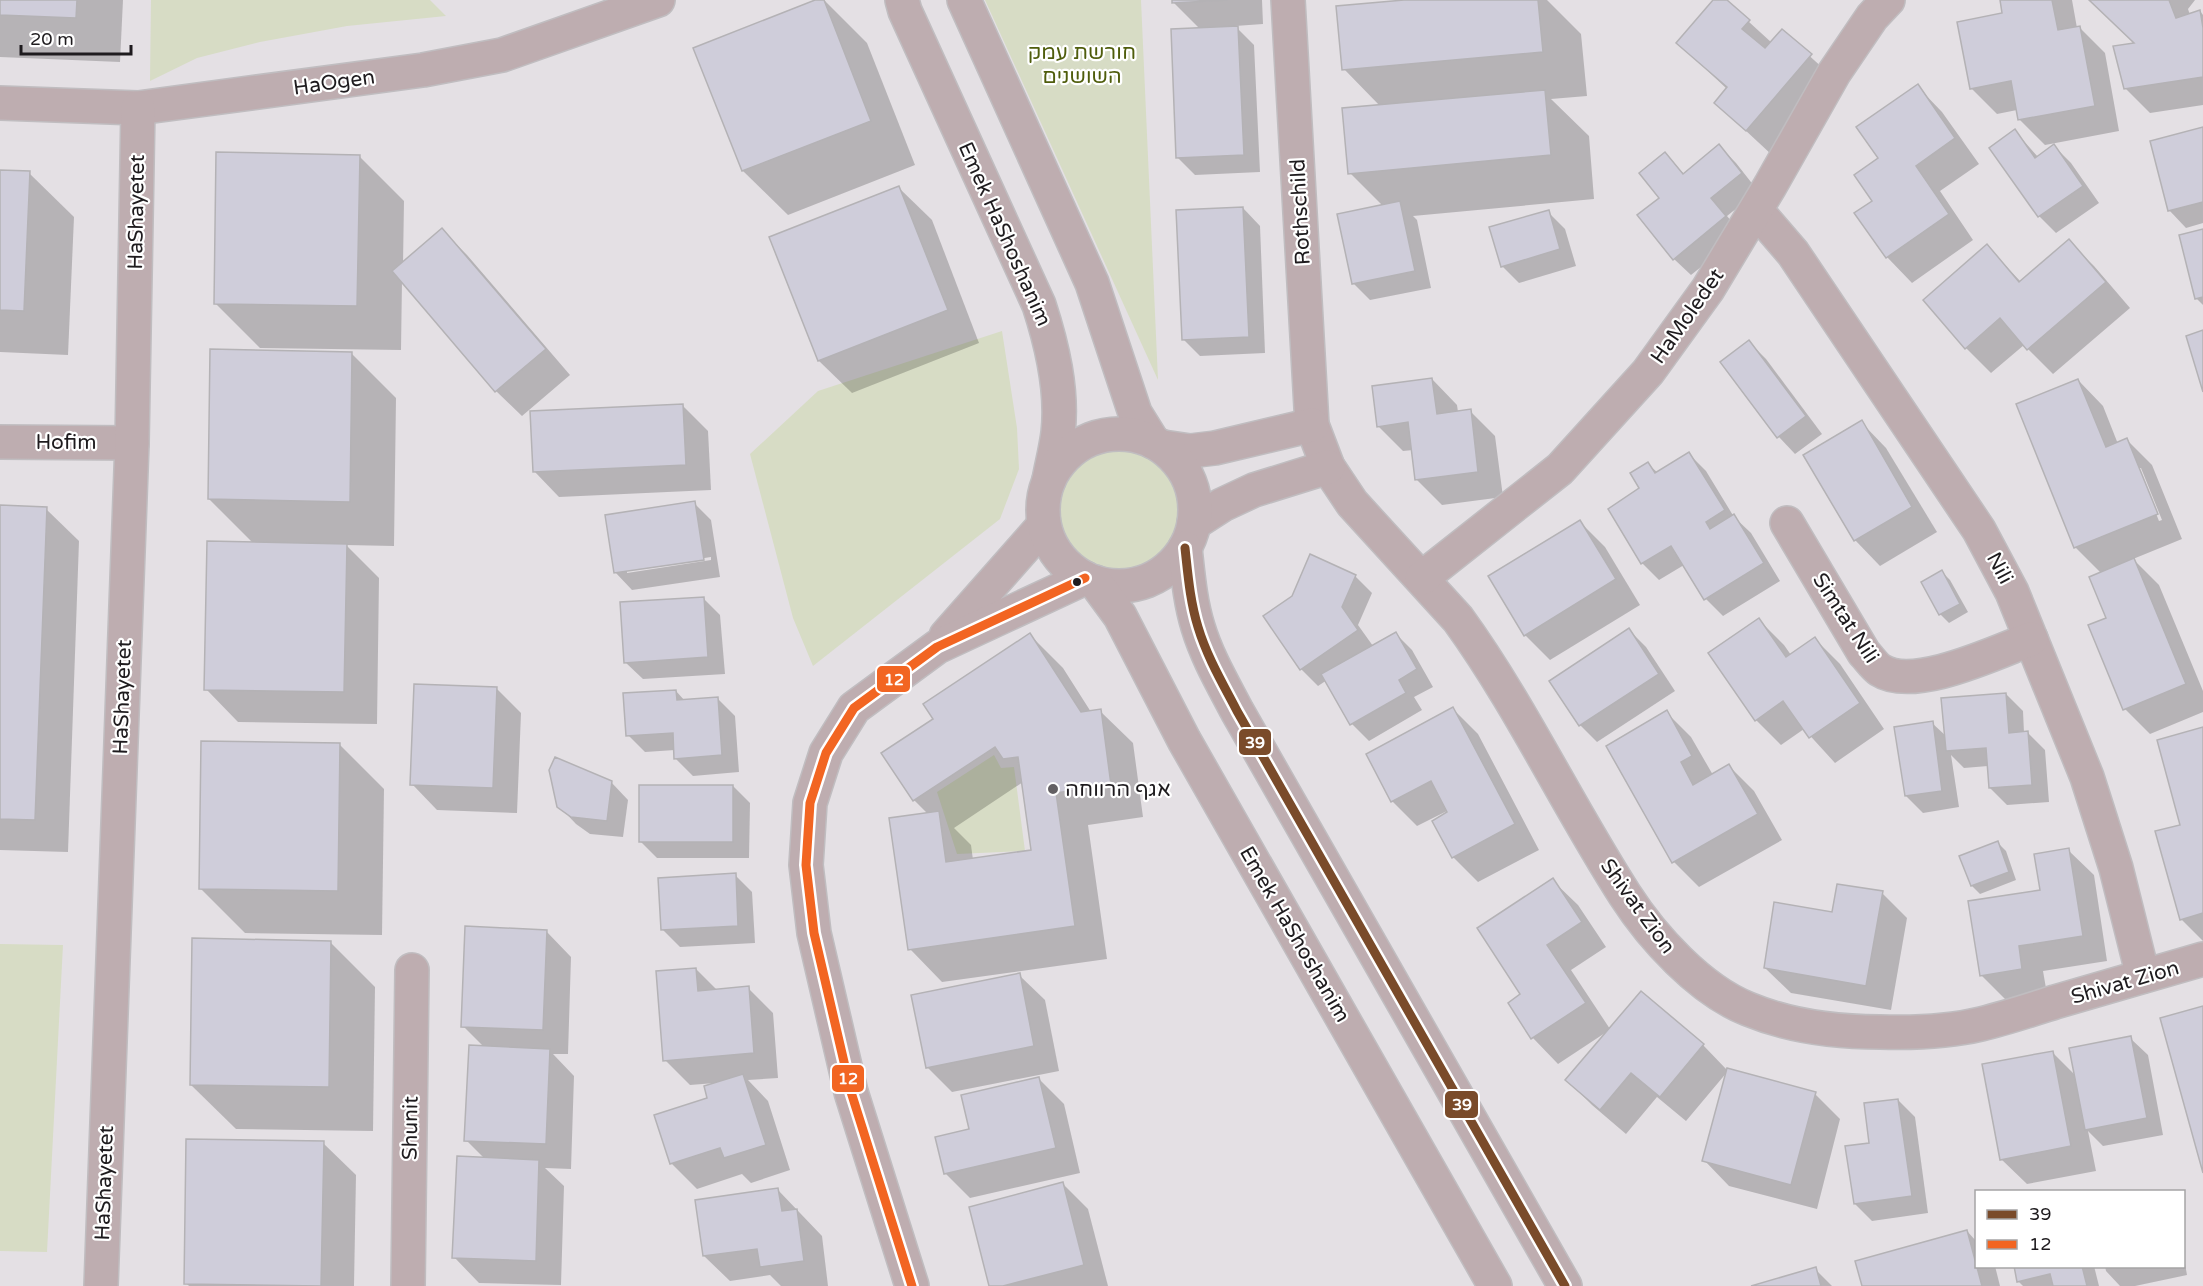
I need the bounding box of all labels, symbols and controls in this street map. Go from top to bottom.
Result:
scale bar [21,18,130,56]
text: 20 m [30,28,74,50]
park label: חורשת עמק השושנים [1028,40,1136,89]
street label: HaOgen [292,64,376,101]
street label: Emek HaShoshanim [953,138,1056,330]
street label: HaShayetet [123,154,150,270]
street label: Rothschild [1285,158,1316,266]
street label: HaMoledet [1646,264,1729,369]
street label: Hofim [36,430,96,455]
street label: Nili [1981,548,2018,588]
street label: Simtat Nili [1807,569,1884,668]
unlabelled marker [1071,576,1083,588]
street label: HaShayetet [108,639,137,755]
line badge: 12 [876,665,911,693]
text: 12 [884,670,904,690]
line badge: 39 [1238,728,1272,756]
text: 39 [1245,733,1265,753]
place label: אגף הרווחה [1065,777,1171,802]
marker: אגף הרווחה [1046,782,1060,796]
street label: Emek HaShoshanim [1234,842,1355,1027]
street label: Shivat Zion [1595,854,1680,959]
street label: Shivat Zion [2068,955,2182,1010]
line badge: 12 [831,1064,865,1093]
text: 12 [838,1069,858,1089]
line badge: 39 [1444,1090,1479,1119]
text: 39 [1452,1095,1472,1115]
street label: Shunit [397,1096,424,1160]
street label: HaShayetet [90,1125,119,1241]
legend [1975,1190,2185,1268]
text: 39 [2029,1203,2052,1225]
text: 12 [2029,1233,2052,1255]

